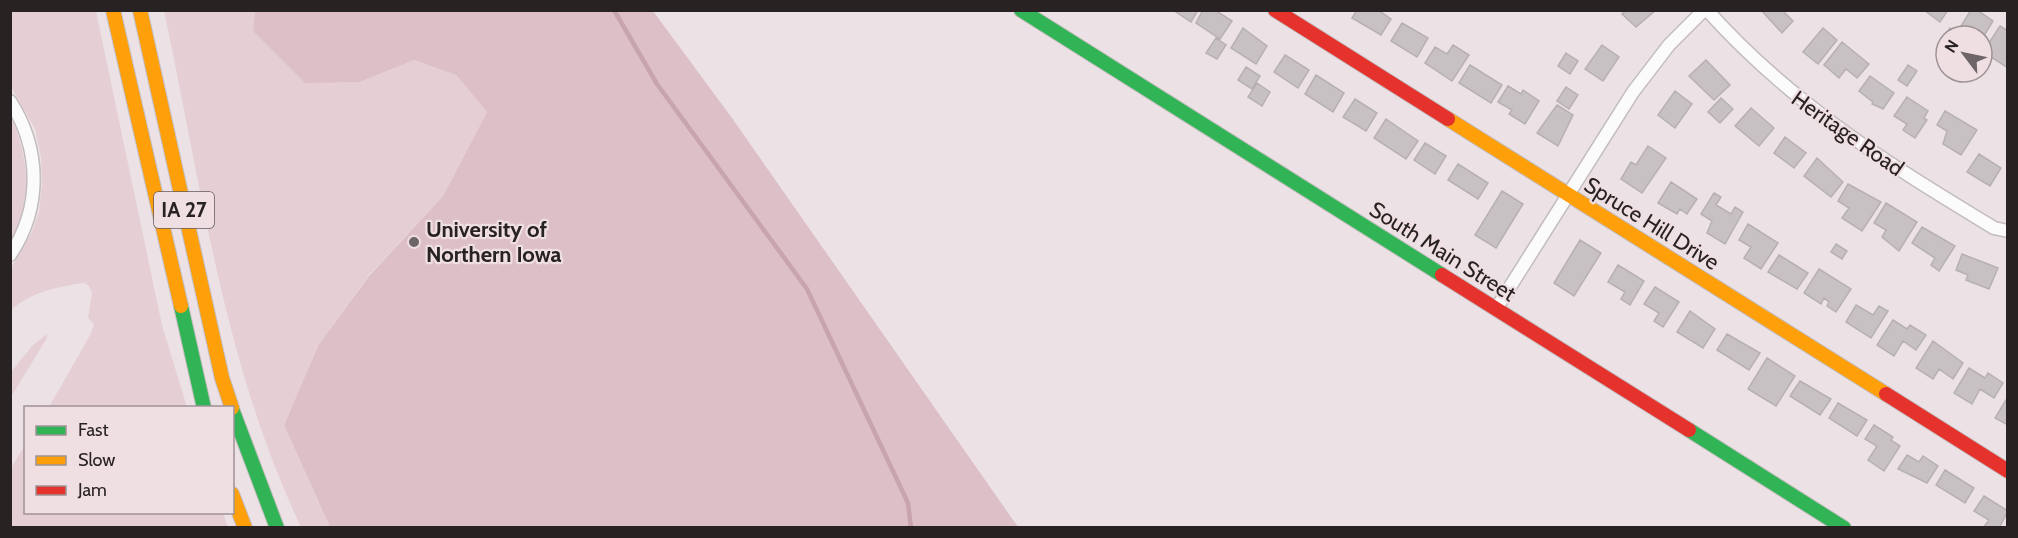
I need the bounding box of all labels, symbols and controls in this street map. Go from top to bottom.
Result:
north arrow [1934,24,1994,84]
text: N [1941,36,1963,56]
street label: Heritage Road [1786,85,1909,182]
street label: Spruce Hill Drive [1579,171,1724,276]
road number: IA 27 [154,192,214,228]
street label: South Main Street [1365,196,1521,308]
place label: University of Northern Iowa [426,216,562,268]
marker: University of Northern Iowa [407,235,421,249]
legend [24,406,234,514]
text: Fast [78,419,109,441]
text: Slow [78,449,115,471]
text: Jam [77,479,107,501]

